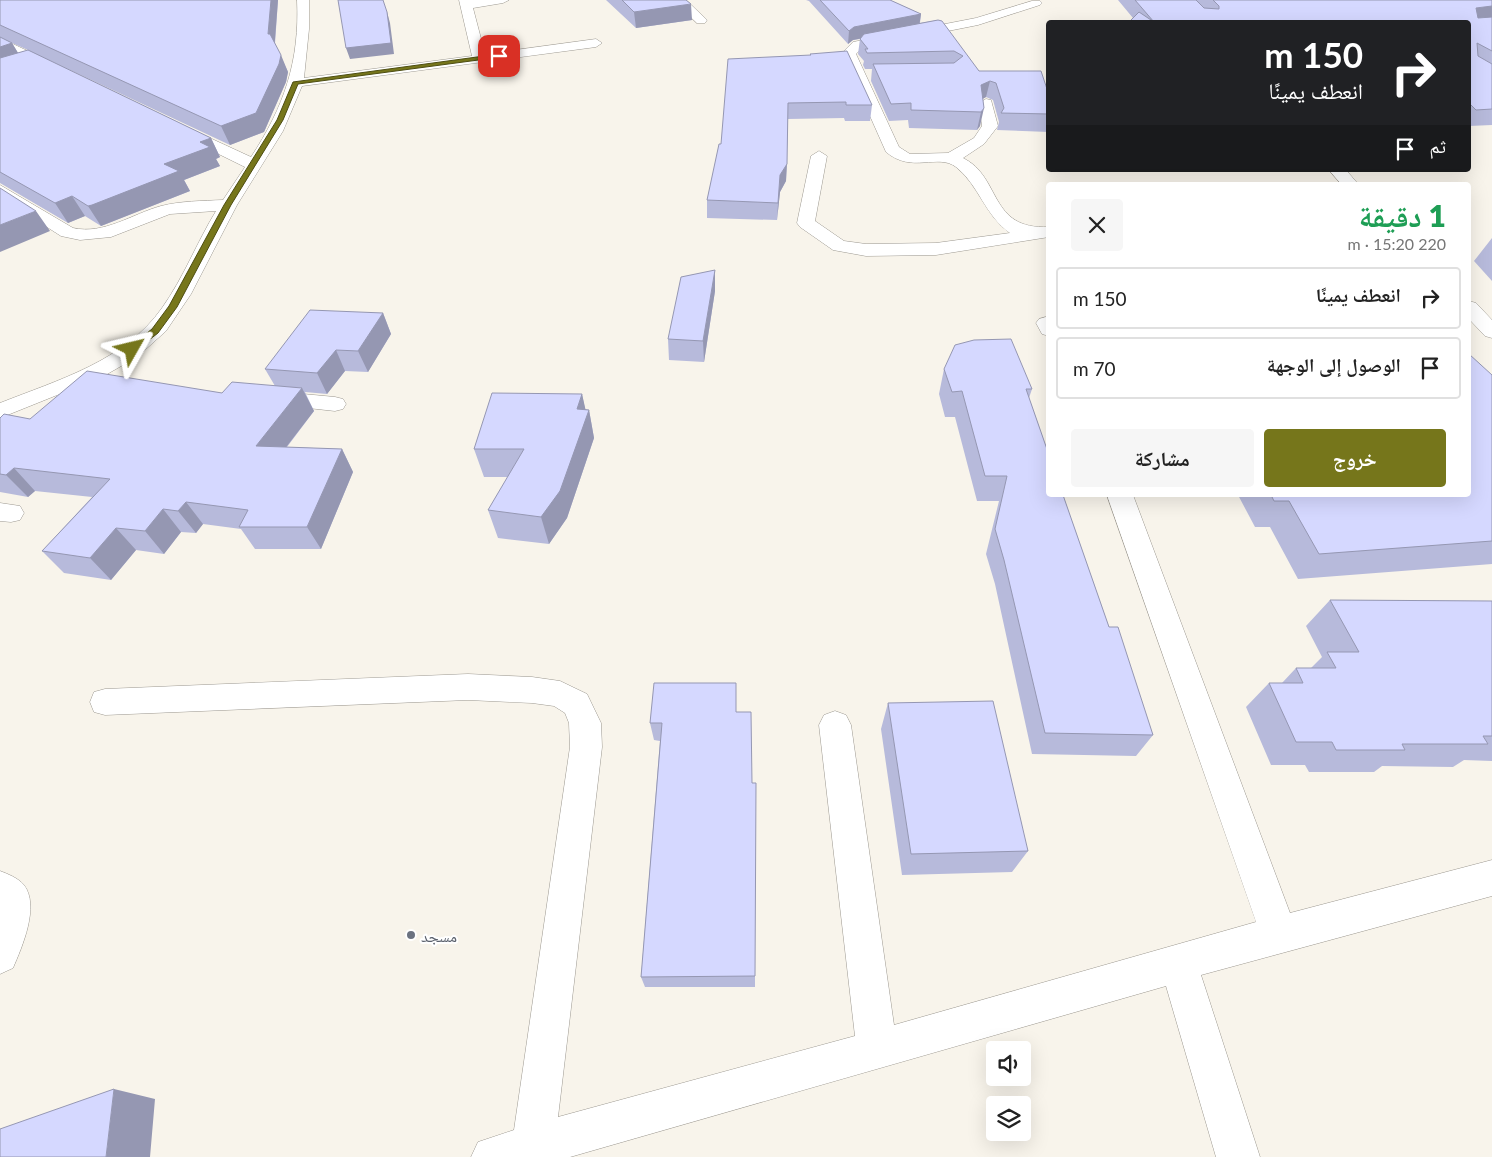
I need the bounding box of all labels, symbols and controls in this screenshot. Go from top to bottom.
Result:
text: 150 m [1264,33,1363,75]
pin [478,35,520,77]
icon: right [1381,40,1446,105]
icon: arrive [485,42,513,70]
text: انعطف يمينًا [1269,77,1363,104]
text: ثم [1429,134,1446,157]
icon: arrive [1391,135,1419,163]
text: 1 دقيقة [1359,197,1446,233]
button: close [1071,199,1123,251]
text: 220 m · 15:20 [1347,234,1446,253]
text: انعطف يمينًا [1316,283,1401,306]
icon: right [1416,284,1444,312]
text: 150 m [1073,287,1127,310]
position arrow [105,322,157,374]
text: الوصول إلى الوجهة [1267,353,1401,376]
icon: arrive [1416,354,1444,382]
text: 70 m [1073,357,1116,380]
button: مشاركة [1071,429,1254,487]
button: خروج [1264,429,1446,487]
place label: مسجد [421,926,457,945]
marker: مسجد [405,929,417,941]
map controls [986,1041,1031,1141]
button: sound [986,1041,1031,1086]
button: layers [986,1096,1031,1141]

